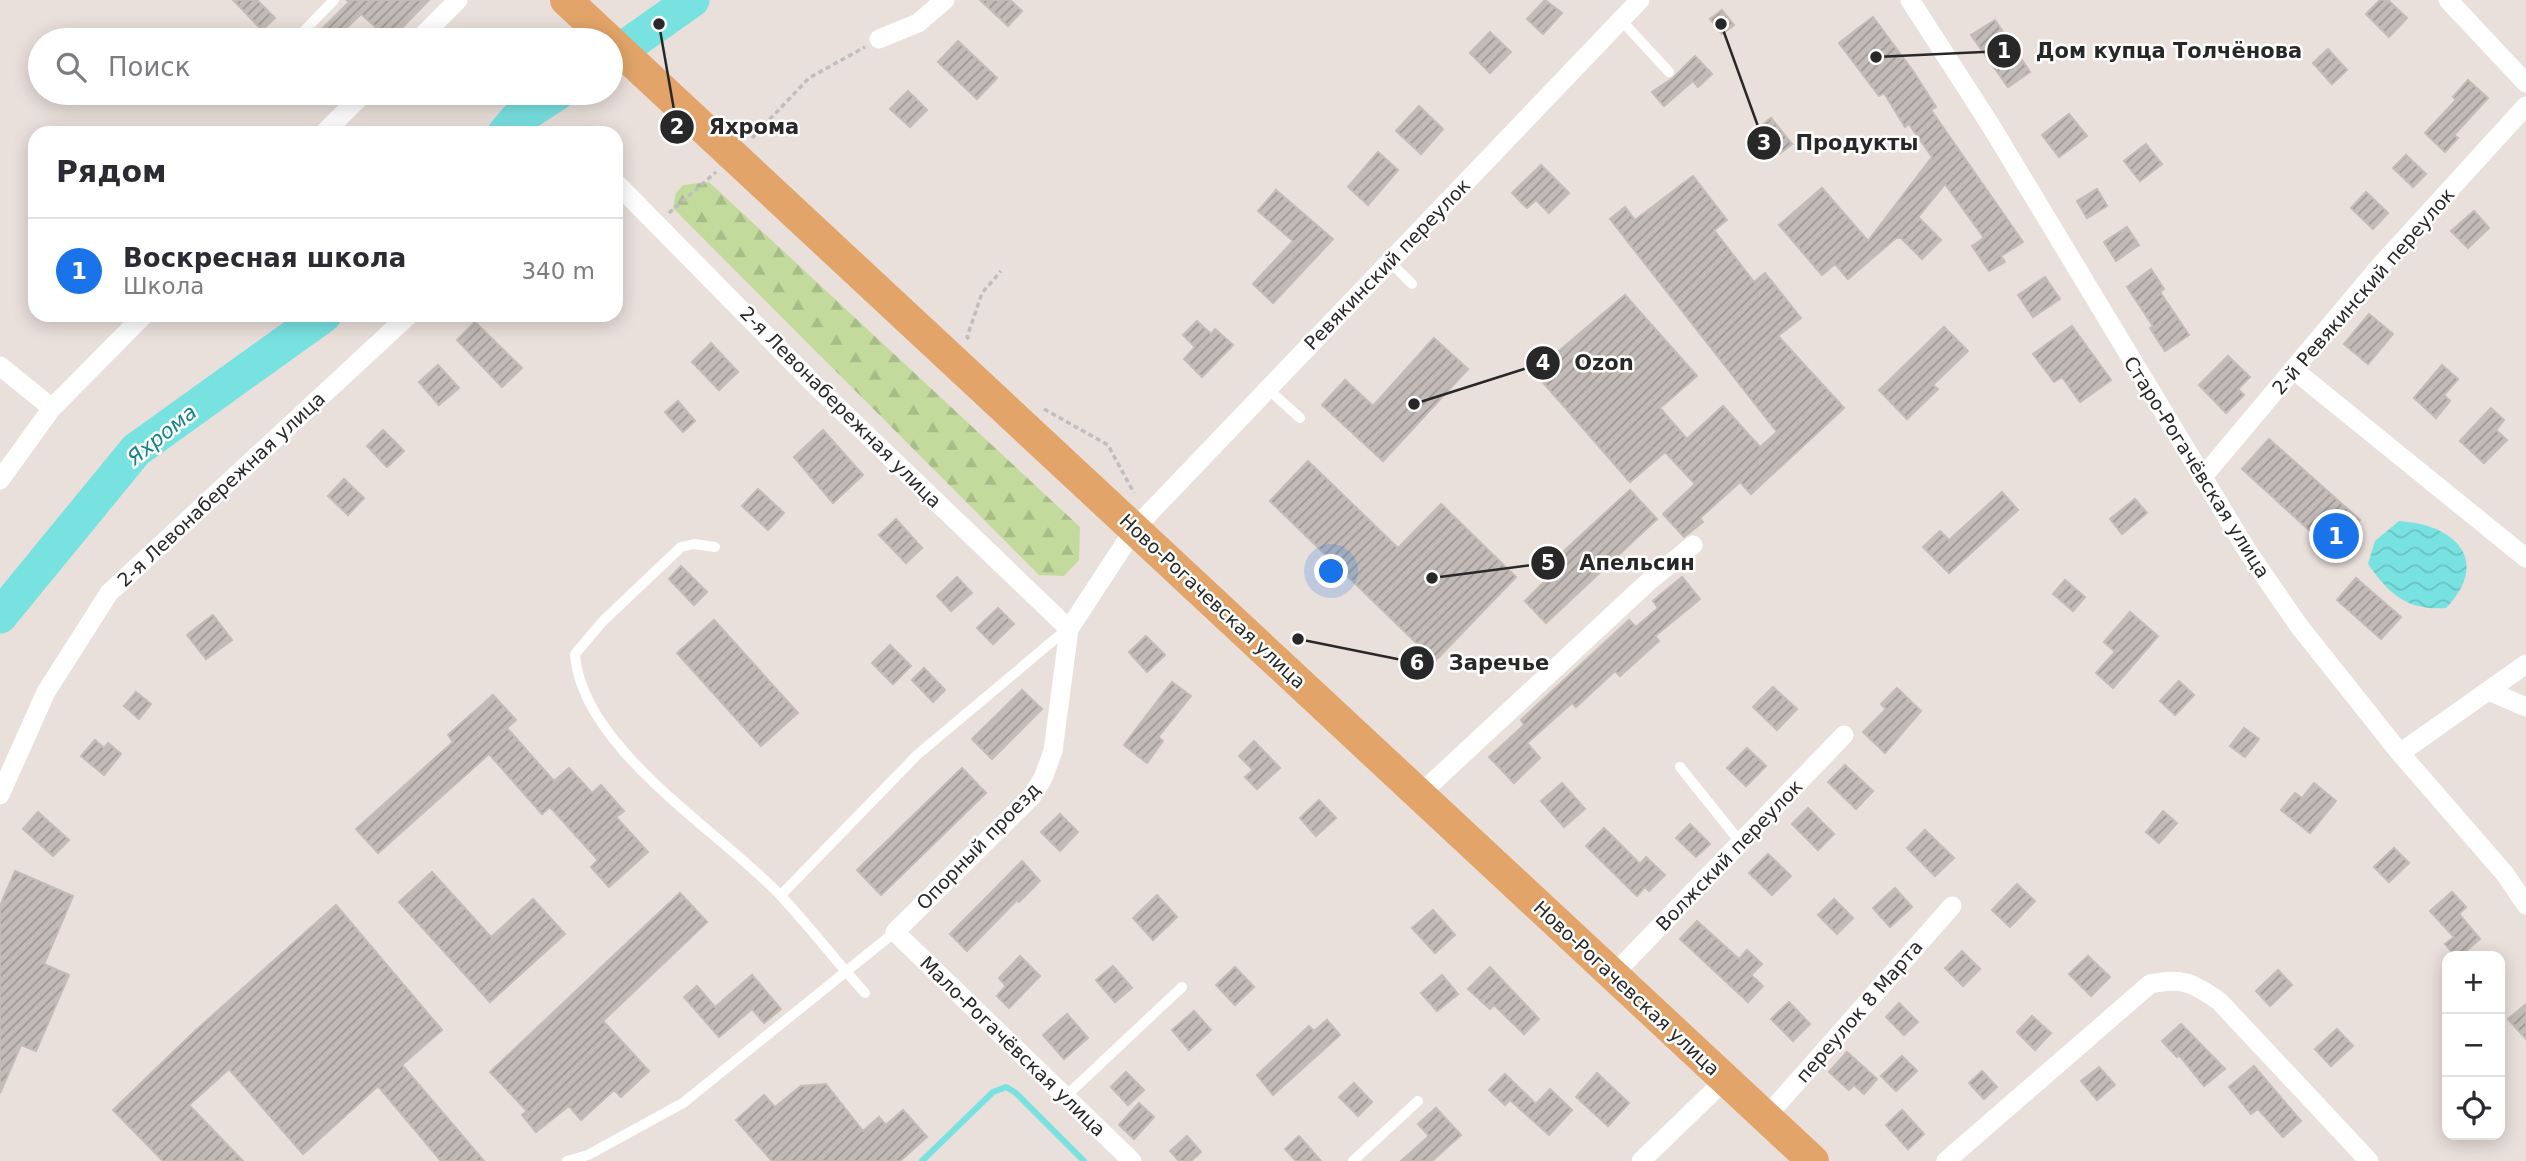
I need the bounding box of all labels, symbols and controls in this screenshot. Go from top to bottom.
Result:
search box [28,28,623,105]
callout: Дом купца Толчёнова [1987,30,2316,72]
text: 1 [1997,39,2011,63]
text: Дом купца Толчёнова [2036,39,2302,63]
icon: search [52,48,90,86]
text: Поиск [108,52,190,82]
callout: Яхрома [659,106,813,148]
text: 2 [670,115,684,139]
text: Яхрома [709,115,799,139]
callout: Продукты [1747,122,1933,164]
text: 3 [1757,131,1771,155]
text: Продукты [1795,131,1919,155]
text: Рядом [56,154,167,189]
street label: Ревякинский переулок [1300,174,1474,354]
street label: 2-й Ревякинский переулок [2267,183,2459,399]
text: Воскресная школа [123,243,406,273]
text: 1 [71,258,87,284]
text: 340 m [521,258,595,284]
text: Школа [123,273,204,299]
street label: 2-я Левонабережная улица [736,302,946,512]
callout: Ozon [1525,342,1648,384]
text: 4 [1536,351,1550,375]
text: Ozon [1574,351,1634,375]
street label: Старо-Рогачёвская улица [2120,352,2274,582]
street label: 2-я Левонабережная улица [113,387,329,591]
water label: Яхрома [122,400,201,471]
street label: Ново-Рогачевская улица [1116,509,1310,693]
pin: 1 [2313,510,2359,562]
callout: Апельсин [1530,542,1708,584]
text: 5 [1541,551,1555,575]
text: Апельсин [1579,551,1695,575]
your location [1314,554,1348,588]
callout: Заречье [1400,642,1563,684]
text: 6 [1410,651,1424,675]
text: Заречье [1449,651,1549,675]
street label: Волжский переулок [1651,775,1807,935]
street label: Опорный проезд [912,778,1044,914]
street label: Ново-Рогачевская улица [1530,896,1724,1080]
street label: переулок 8 Марта [1791,935,1927,1087]
map controls [2442,951,2505,1140]
button: + [2442,951,2505,1014]
street label: Мало-Рогачёвская улица [916,952,1110,1140]
button: − [2442,1014,2505,1077]
button: locate [2442,1077,2505,1140]

